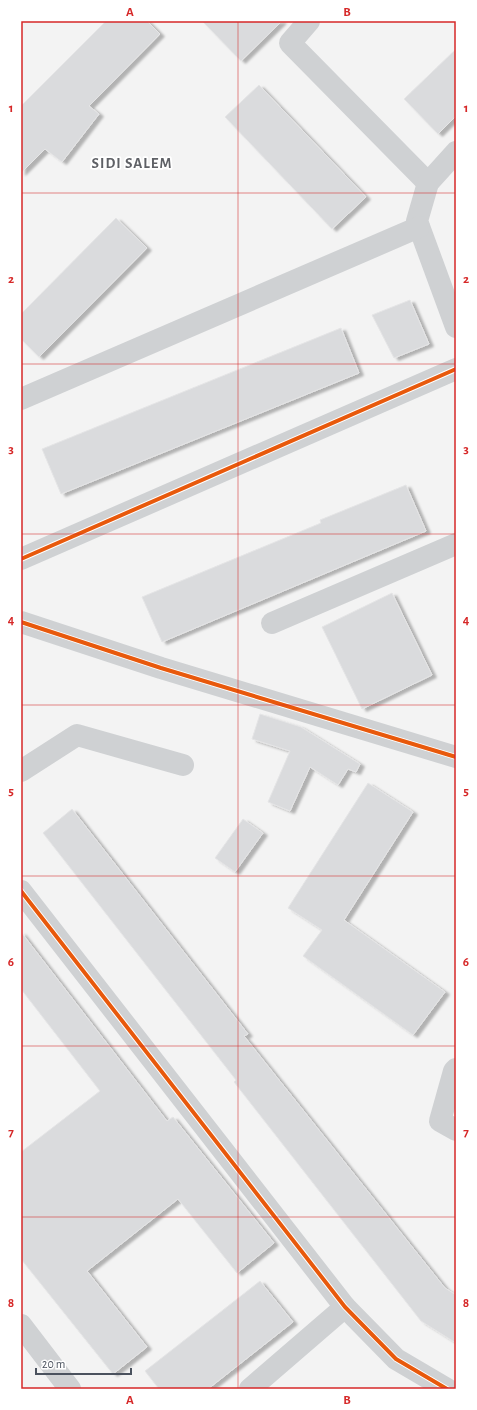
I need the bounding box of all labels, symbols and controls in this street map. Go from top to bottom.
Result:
text: A [126,6,134,19]
text: B [343,6,351,19]
text: 1 [9,102,13,115]
text: 1 [464,102,468,115]
district label: SIDI SALEM [92,156,172,171]
text: 2 [8,273,14,286]
text: 2 [463,273,469,286]
text: 3 [8,443,14,456]
text: 3 [463,443,469,456]
text: 4 [8,614,15,627]
text: 4 [463,614,470,627]
text: 5 [8,785,14,798]
text: 5 [463,785,469,798]
text: 6 [8,956,14,969]
text: 6 [463,956,469,969]
text: 7 [8,1126,14,1139]
text: 7 [463,1126,469,1139]
text: 8 [8,1297,14,1310]
text: 8 [463,1297,469,1310]
scale bar [36,1350,131,1376]
text: 20 m [42,1358,65,1370]
text: A [126,1394,134,1407]
text: B [343,1394,351,1407]

